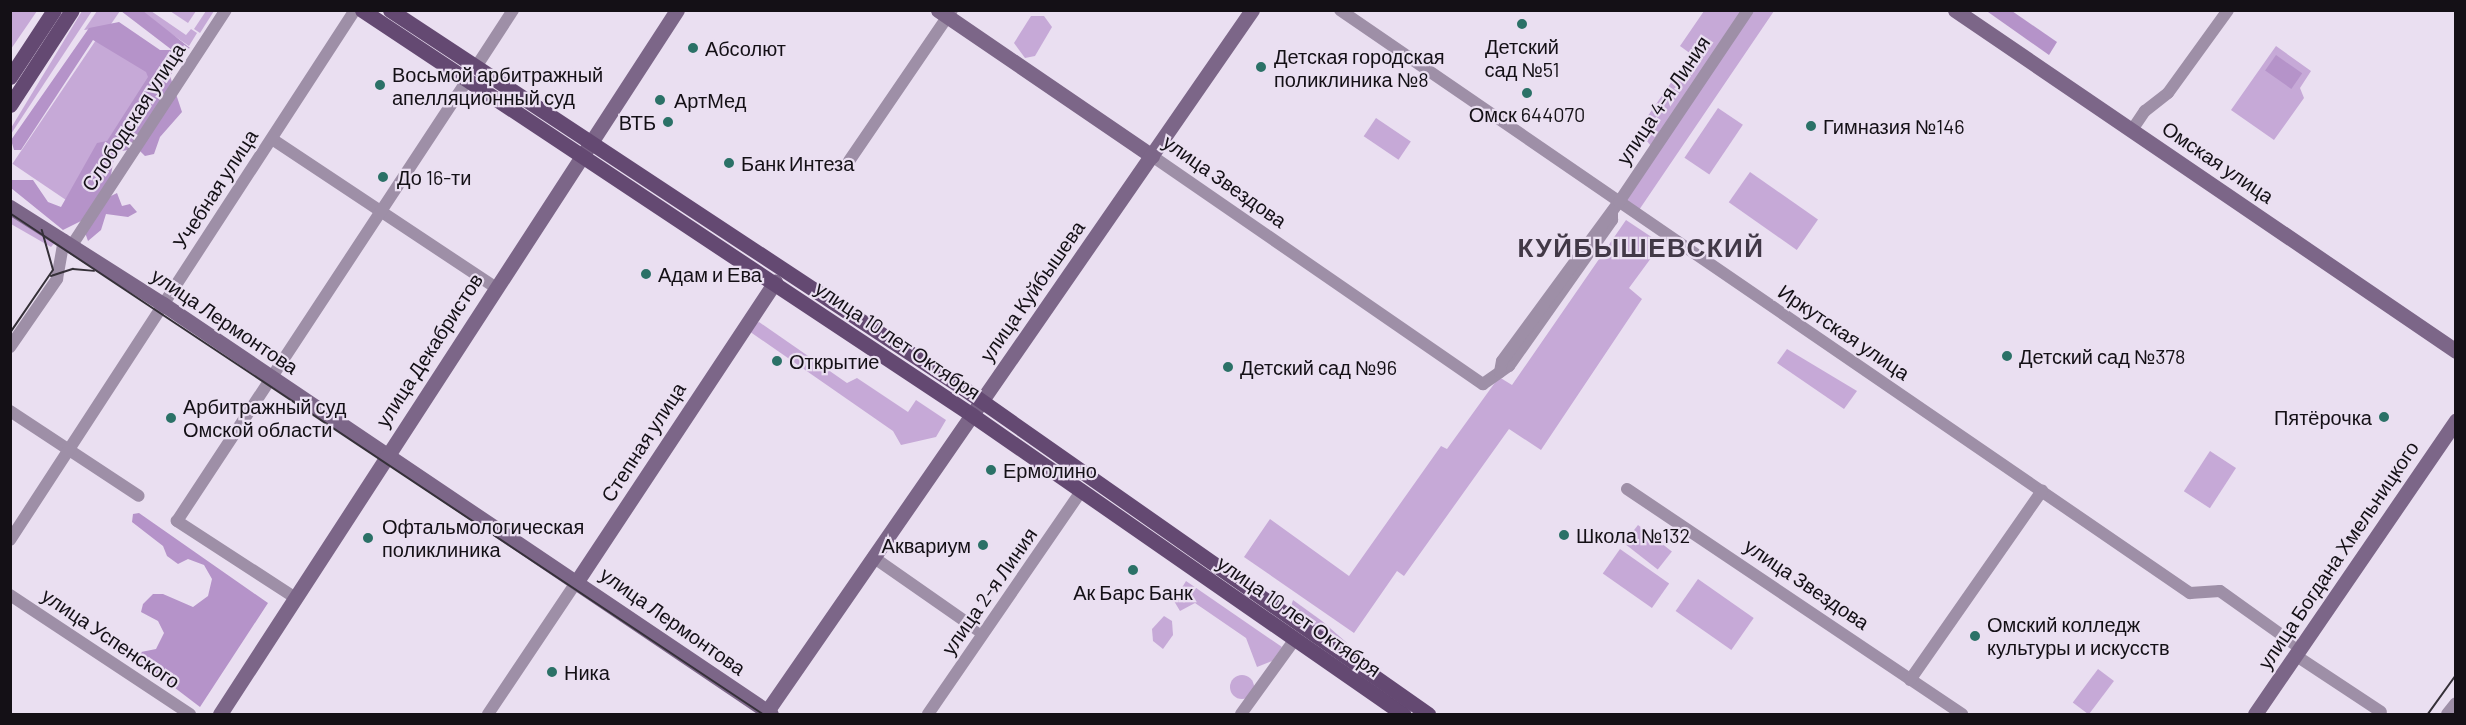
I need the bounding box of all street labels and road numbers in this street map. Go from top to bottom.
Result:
street label: улица 4-я Линия [1611,31,1715,169]
street label: Слободская улица [76,39,190,195]
street label: Омская улица [2158,116,2278,208]
street label: Учебная улица [168,125,262,253]
street label: улица Звездова [1159,130,1291,232]
street label: улица Куйбышева [974,216,1090,366]
street label: улица Лермонтова [147,263,303,379]
street label: улица Декабристов [370,269,488,431]
street label: улица 10 лет Октября [811,276,985,404]
street label: Иркутская улица [1774,279,1914,385]
street label: Степная улица [596,378,690,506]
street label: улица Богдана Хмельницкого [2253,436,2423,674]
street label: улица 2-я Линия [936,523,1042,659]
street label: улица Звездова [1740,533,1874,635]
street label: улица 10 лет Октября [1213,550,1385,682]
street label: улица Лермонтова [596,562,750,680]
street label: улица Успенского [37,583,185,693]

